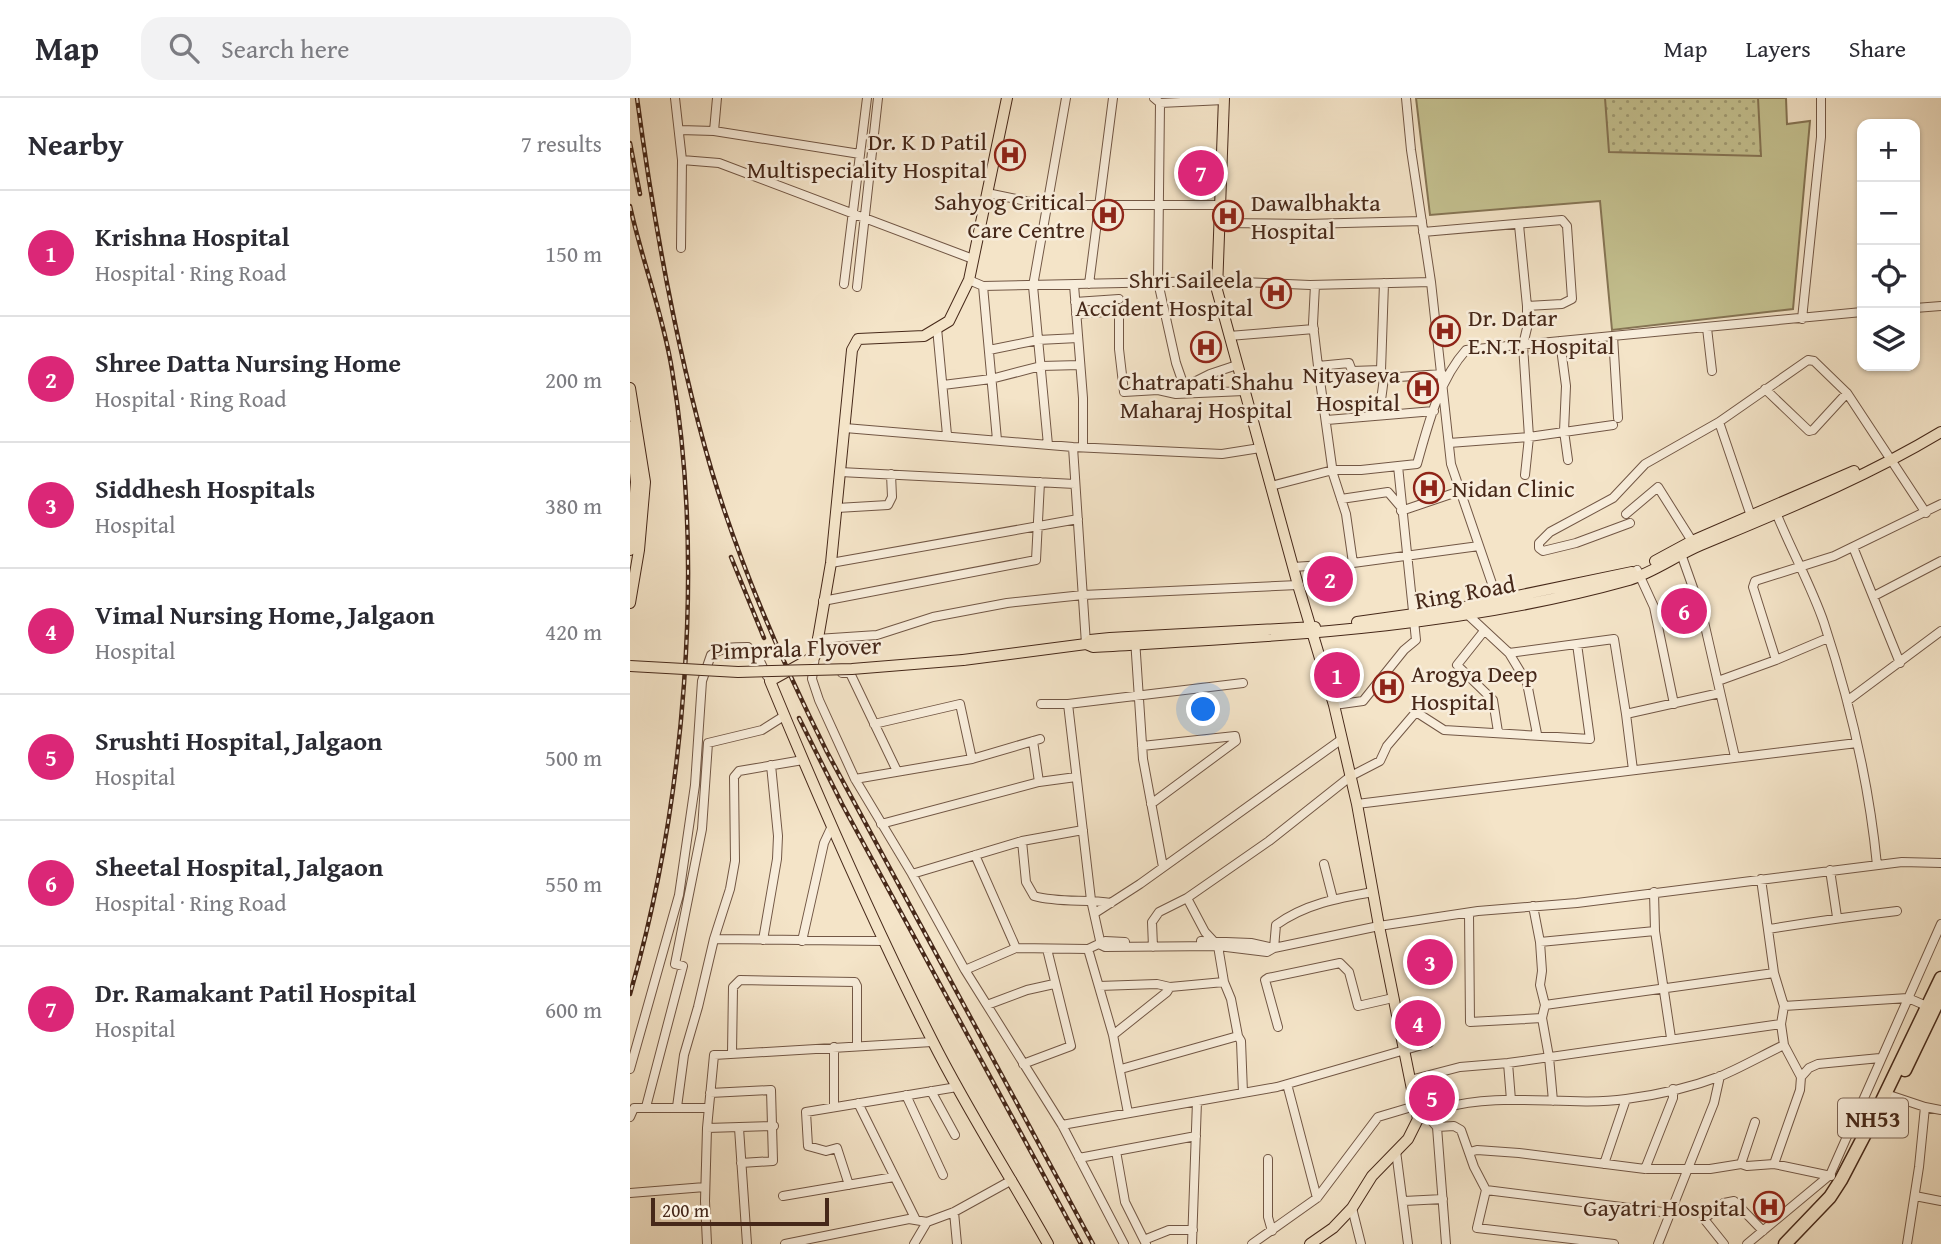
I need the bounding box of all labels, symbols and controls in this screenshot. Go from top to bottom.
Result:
search box [141,17,631,80]
text: Map [35,24,99,72]
icon: search [165,29,203,67]
text: Search here [221,29,349,68]
text: Map [1664,31,1707,66]
text: Layers [1745,31,1811,66]
text: Share [1849,31,1906,66]
map controls [1857,119,1920,371]
button: + [1857,119,1920,182]
text: Nearby [28,122,124,166]
place label: Dr. K D Patil Multispeciality Hospital [747,124,987,187]
text: 7 results [521,127,602,160]
hospital icon: Dr. K D Patil Multispeciality Hospital [993,138,1027,172]
pin: 7 [1178,147,1224,199]
button: − [1857,182,1920,245]
place label: Sahyog Critical Care Centre [934,184,1085,247]
place label: Dawalbhakta Hospital [1251,185,1381,248]
hospital icon: Sahyog Critical Care Centre [1091,198,1125,232]
hospital icon: Dawalbhakta Hospital [1211,199,1245,233]
text: Krishna Hospital [95,217,290,256]
text: 1 [45,237,57,270]
text: 150 m [545,237,602,270]
button: locate [1857,245,1920,308]
text: Hospital · Ring Road [95,256,287,289]
place label: Shri Saileela Accident Hospital [1075,262,1254,325]
hospital icon: Shri Saileela Accident Hospital [1259,276,1293,310]
place label: Dr. Datar E.N.T. Hospital [1468,300,1615,363]
button: layers [1857,308,1920,371]
hospital icon: Dr. Datar E.N.T. Hospital [1428,314,1462,348]
hospital icon: Chatrapati Shahu Maharaj Hospital [1189,330,1223,364]
text: Shree Datta Nursing Home [95,343,401,382]
place label: Nityaseva Hospital [1303,357,1401,420]
text: 2 [45,363,57,396]
text: 200 m [545,363,602,396]
place label: Chatrapati Shahu Maharaj Hospital [1118,364,1294,427]
hospital icon: Nityaseva Hospital [1406,371,1440,405]
text: Hospital · Ring Road [95,382,287,415]
text: Siddhesh Hospitals [95,469,315,508]
hospital icon: Nidan Clinic [1412,471,1446,505]
place label: Nidan Clinic [1452,471,1575,506]
text: 3 [45,489,57,522]
text: 380 m [545,489,602,522]
text: Hospital [95,508,175,541]
pin: 2 [1307,553,1353,605]
street label: Ring Road [1412,566,1518,618]
pin: 6 [1661,585,1707,637]
text: Vimal Nursing Home, Jalgaon [95,595,435,634]
text: 4 [45,615,57,648]
text: 420 m [545,615,602,648]
street label: Pimprala Flyover [710,628,882,668]
text: Hospital [95,634,175,667]
pin: 1 [1314,649,1360,701]
place label: Arogya Deep Hospital [1411,656,1538,719]
hospital icon: Arogya Deep Hospital [1371,670,1405,704]
your location [1186,692,1220,726]
text: Srushti Hospital, Jalgaon [95,721,382,760]
text: 5 [45,741,57,774]
text: 500 m [545,741,602,774]
text: Hospital [95,760,175,793]
text: Sheetal Hospital, Jalgaon [95,847,383,886]
text: 6 [45,867,57,900]
text: 550 m [545,867,602,900]
text: Hospital · Ring Road [95,886,287,919]
pin: 3 [1407,936,1453,988]
text: Dr. Ramakant Patil Hospital [95,973,416,1012]
text: 7 [45,993,57,1026]
text: 600 m [545,993,602,1026]
pin: 4 [1395,997,1441,1049]
text: Hospital [95,1012,175,1045]
pin: 5 [1409,1072,1455,1124]
road number: NH53 [1838,1099,1908,1138]
place label: Gayatri Hospital [1583,1190,1746,1225]
hospital icon: Gayatri Hospital [1752,1190,1786,1224]
scale bar [651,1195,830,1227]
text: 200 m [662,1196,709,1224]

